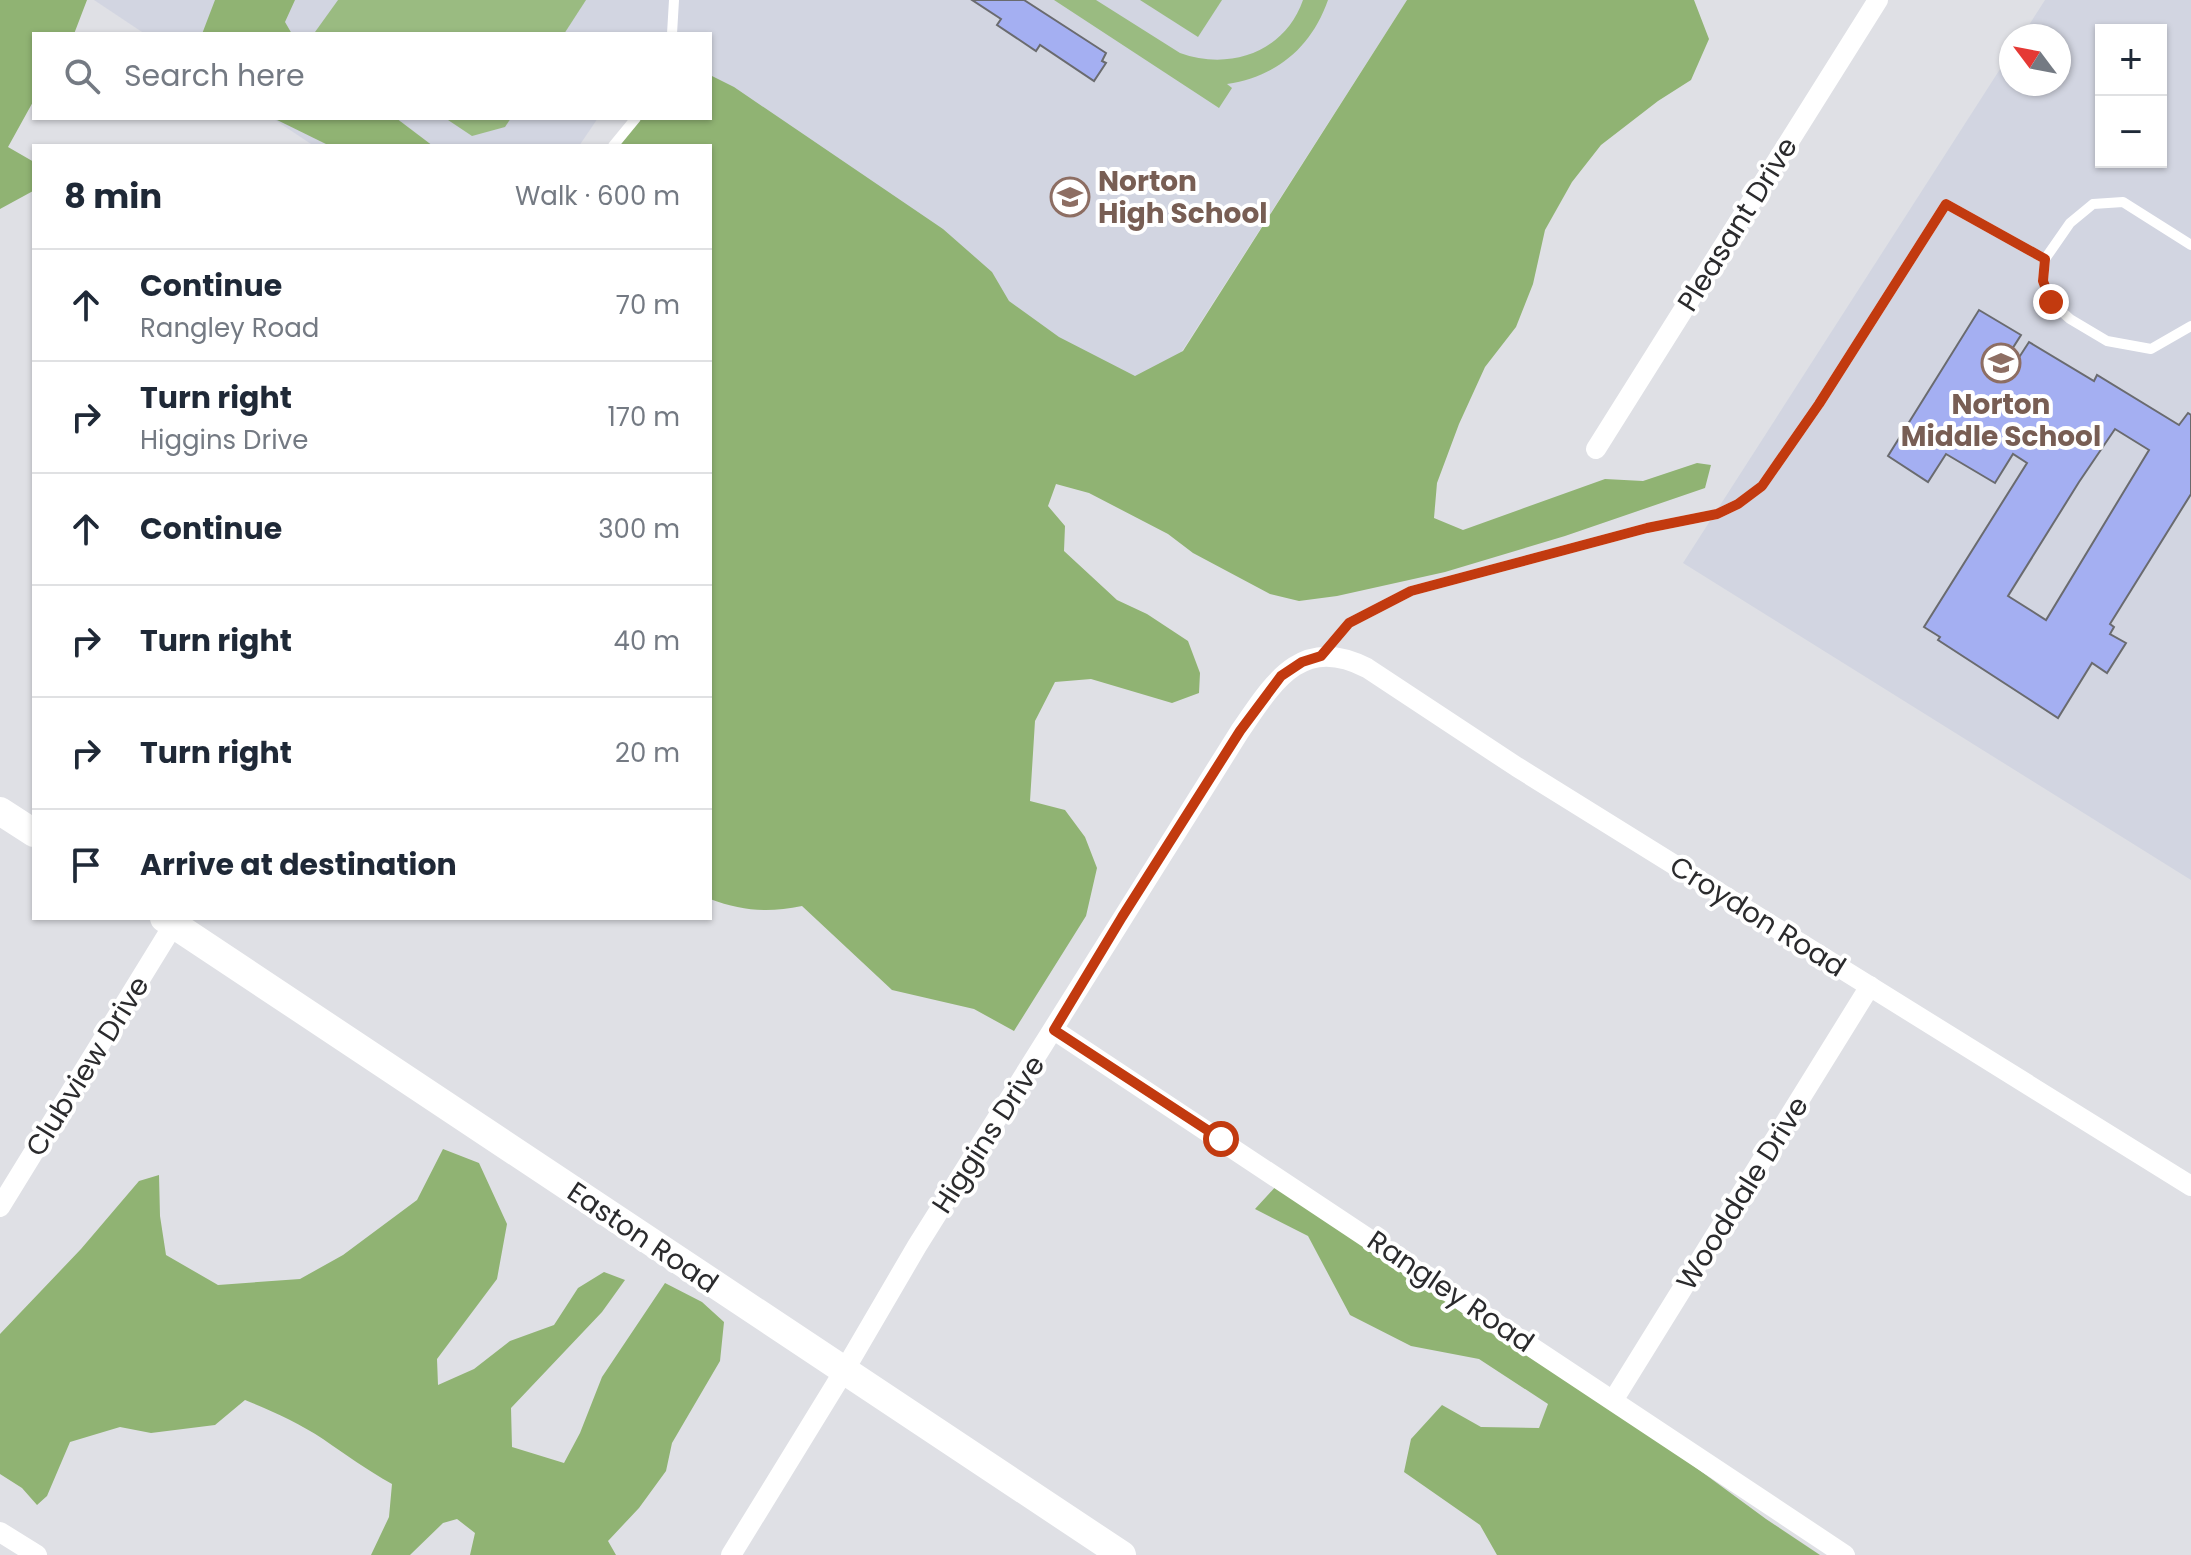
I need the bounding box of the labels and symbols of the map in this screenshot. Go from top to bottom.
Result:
north arrow [1999,24,2071,96]
street label: Pleasant Drive [1668,130,1807,319]
place label: Norton High School [1098,162,1268,233]
school or university icon: Norton High School [1049,176,1091,218]
route end [2033,284,2069,320]
school or university icon: Norton Middle School [1980,342,2022,384]
place label: Norton Middle School [1901,385,2101,456]
street label: Croydon Road [1662,847,1853,986]
street label: Clubview Drive [16,969,159,1164]
street label: Higgins Drive [923,1048,1054,1221]
street label: Wooddale Drive [1667,1089,1818,1298]
route start [1203,1121,1239,1157]
street label: Easton Road [560,1173,726,1302]
street label: Rangley Road [1360,1221,1542,1362]

